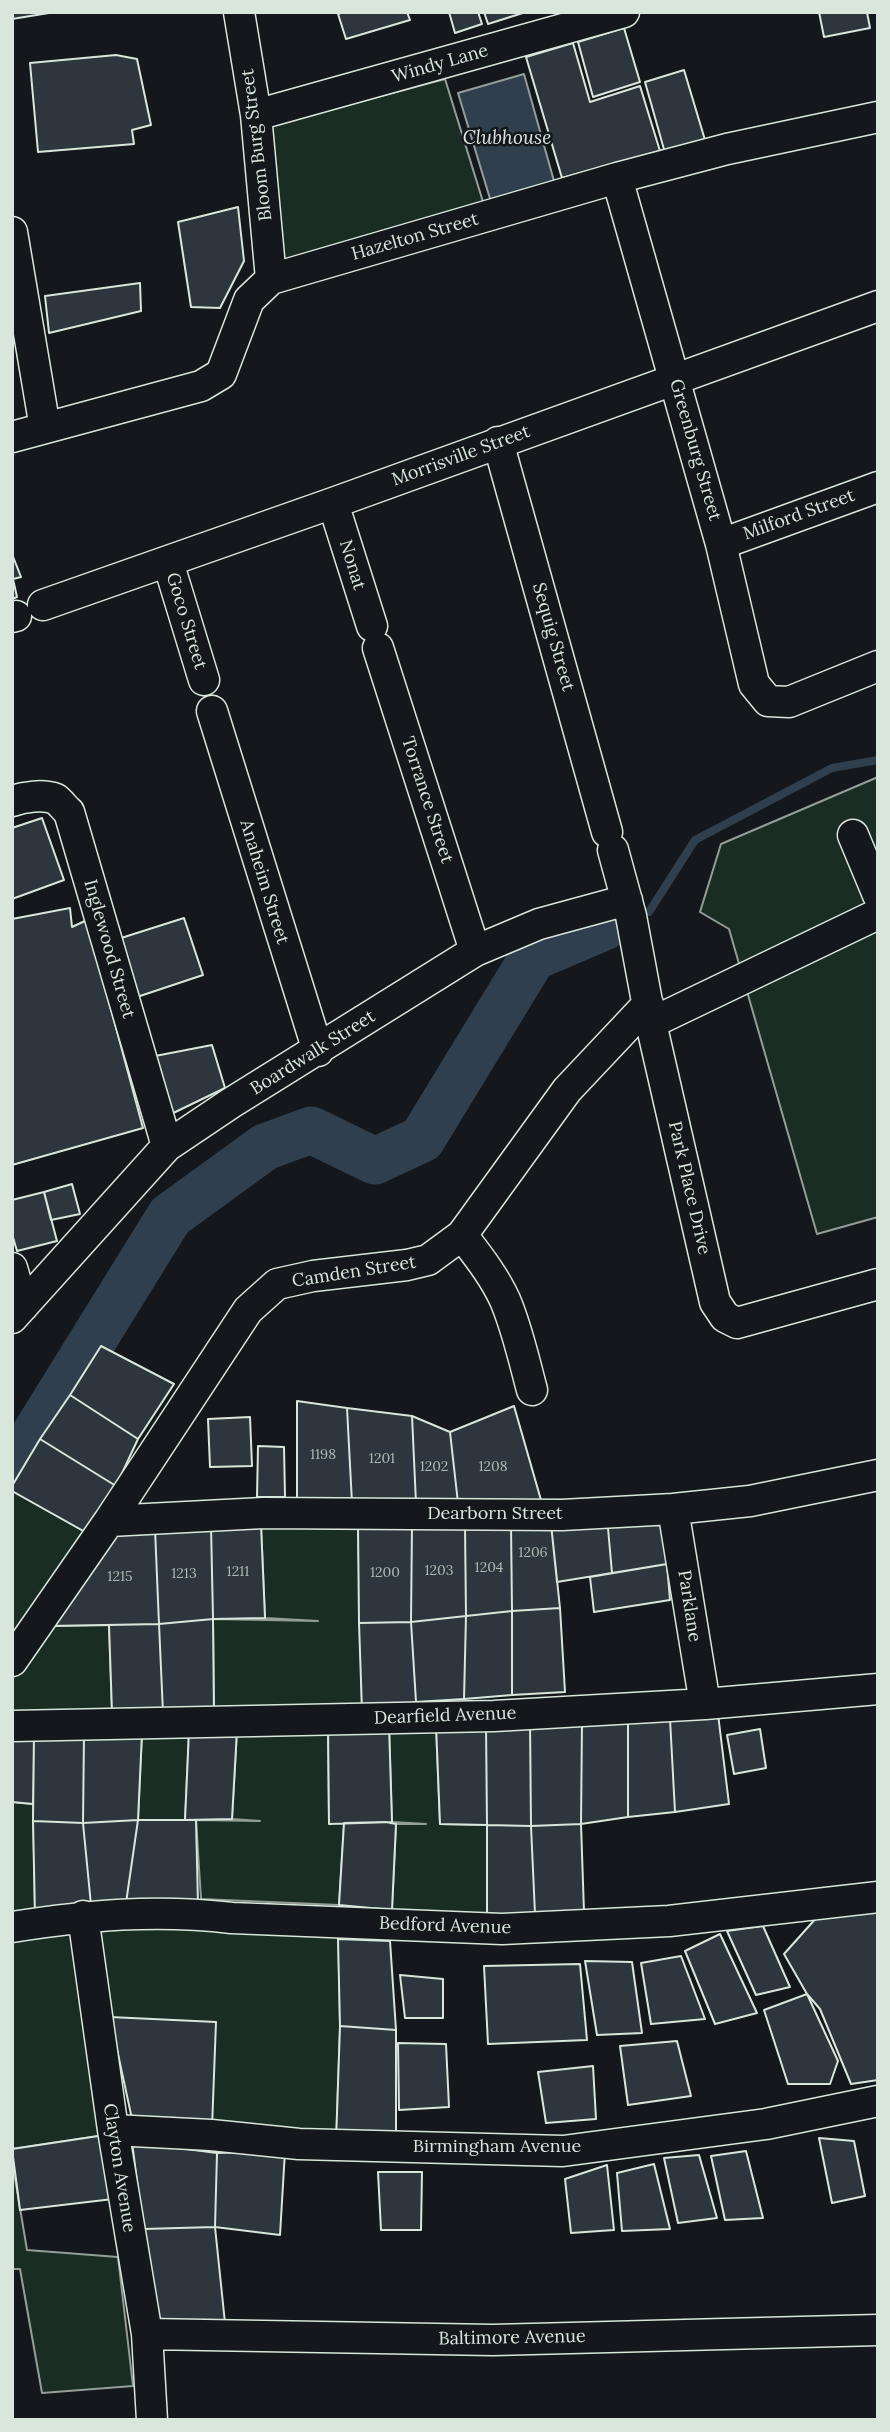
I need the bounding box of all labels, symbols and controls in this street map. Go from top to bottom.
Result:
street label: Windy Lane [389,40,491,88]
street label: Bloom Burg Street [237,68,277,222]
water label: Clubhouse [463,128,551,150]
street label: Hazelton Street [349,209,481,265]
street label: Greenburg Street [664,377,726,523]
street label: Morrisville Street [389,421,533,491]
street label: Milford Street [740,485,858,545]
street label: Nonat [334,537,370,593]
street label: Goco Street [161,570,211,672]
street label: Sequig Street [527,580,579,694]
street label: Torrance Street [396,734,458,866]
street label: Anaheim Street [235,817,293,947]
street label: Inglewood Street [79,877,139,1021]
street label: Boardwalk Street [247,1006,379,1100]
street label: Park Place Drive [663,1119,715,1257]
street label: Camden Street [290,1252,418,1292]
house number: 1198 [310,1447,336,1463]
house number: 1201 [369,1451,395,1467]
house number: 1202 [420,1459,448,1475]
house number: 1208 [478,1459,508,1475]
street label: Dearborn Street [427,1503,563,1525]
house number: 1206 [518,1545,548,1561]
house number: 1204 [475,1560,503,1576]
house number: 1203 [424,1563,454,1579]
house number: 1211 [227,1564,249,1580]
house number: 1200 [370,1565,400,1581]
house number: 1213 [171,1566,197,1582]
house number: 1215 [107,1569,133,1585]
street label: Parklane [673,1569,705,1643]
street label: Dearfield Avenue [373,1703,517,1729]
street label: Bedford Avenue [378,1913,512,1939]
street label: Clayton Avenue [98,2102,140,2234]
street label: Birmingham Avenue [413,2136,581,2158]
street label: Baltimore Avenue [438,2326,586,2350]

